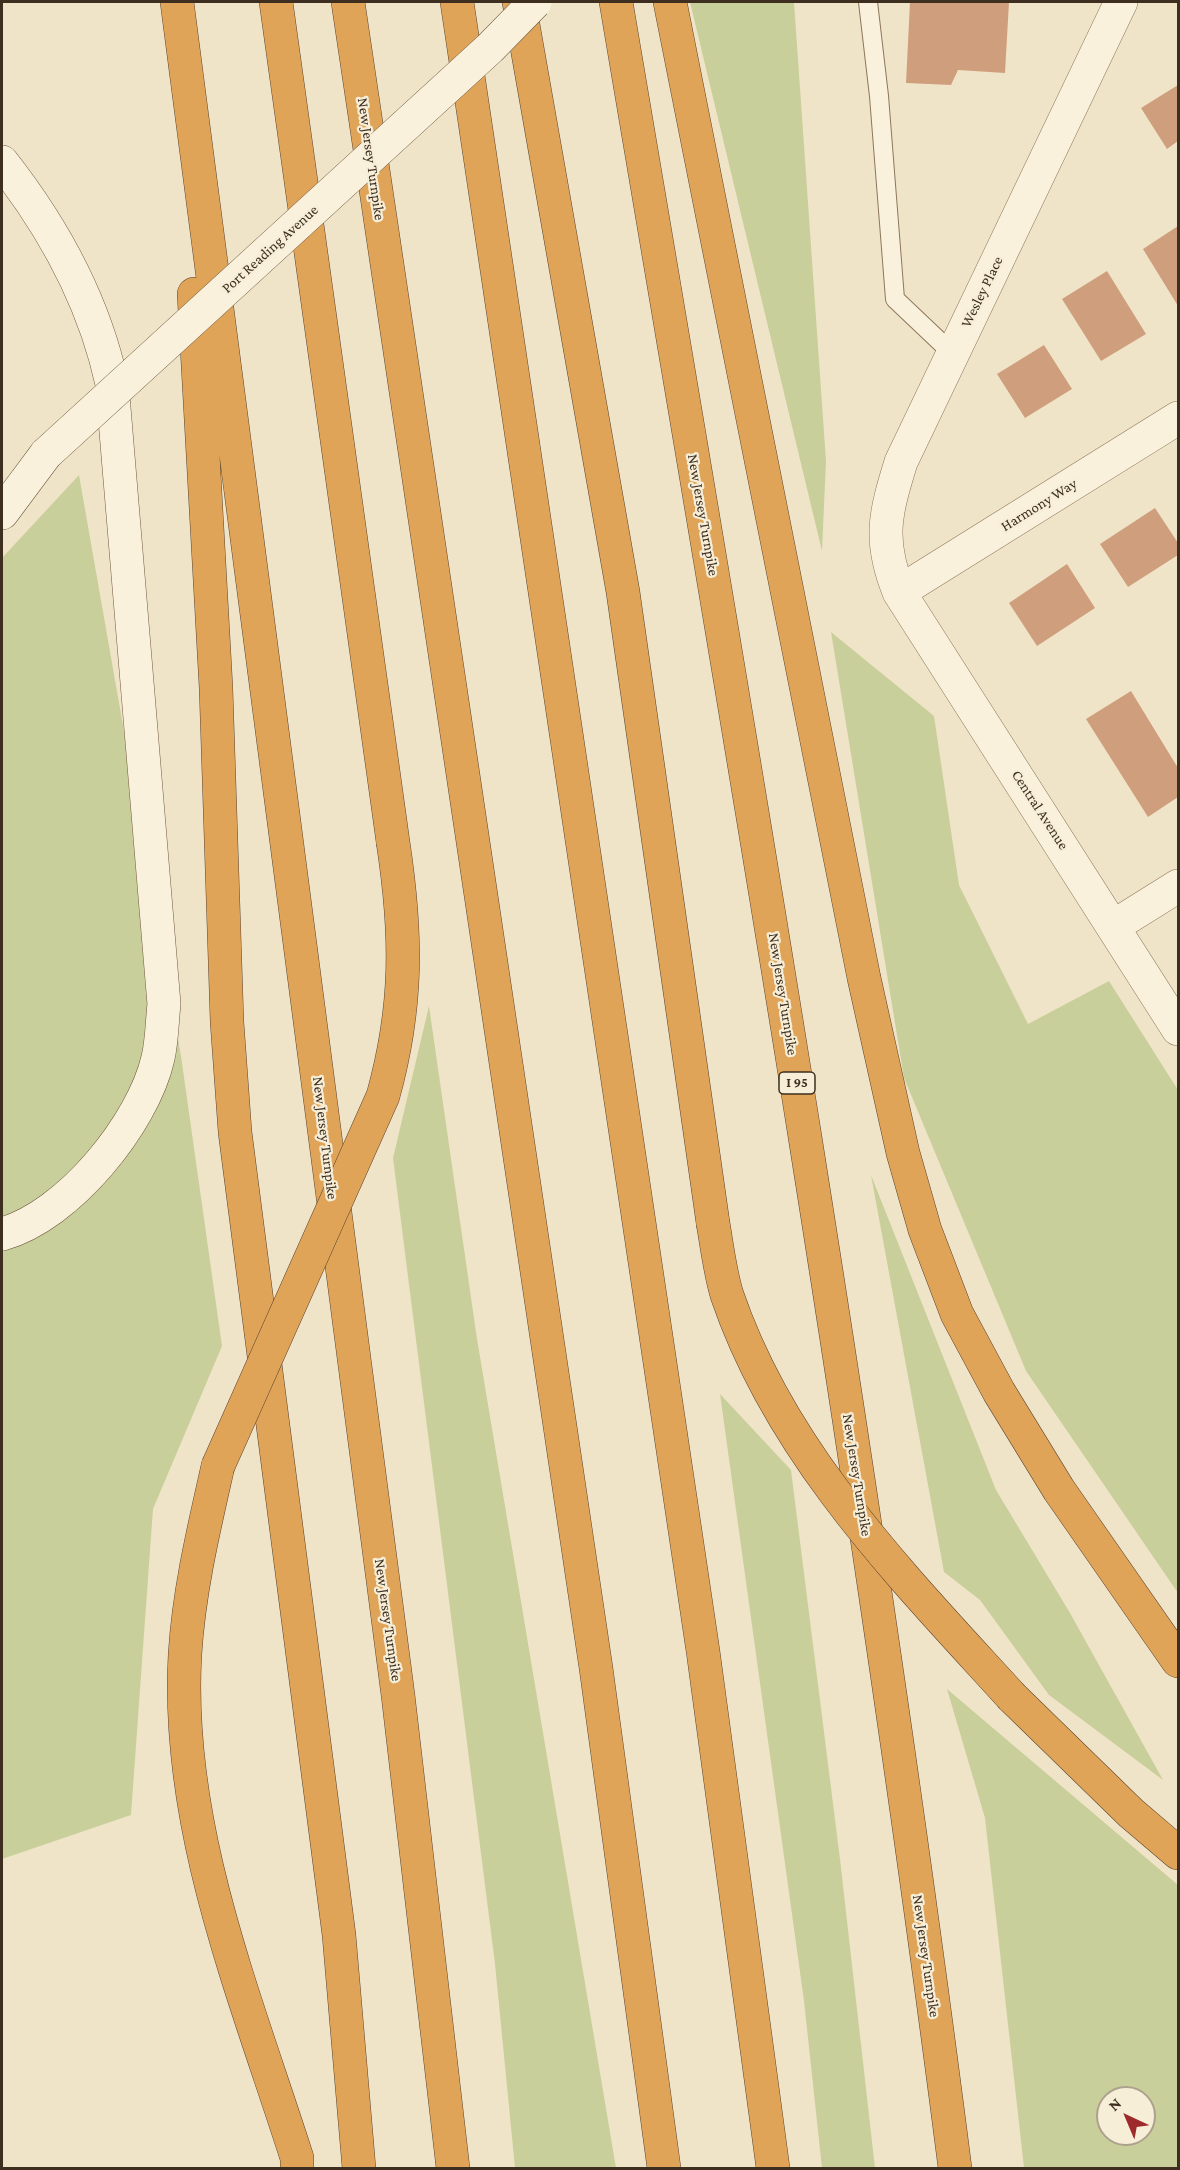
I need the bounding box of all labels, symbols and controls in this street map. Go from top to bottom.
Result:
street label: New Jersey Turnpike [353,97,389,221]
street label: Port Reading Avenue [218,201,322,297]
street label: Wesley Place [957,253,1007,331]
street label: New Jersey Turnpike [683,453,723,577]
street label: Harmony Way [998,475,1080,535]
street label: Central Avenue [1008,767,1072,853]
street label: New Jersey Turnpike [764,932,802,1056]
road number: I 95 [779,1072,815,1094]
street label: New Jersey Turnpike [309,1076,341,1200]
street label: New Jersey Turnpike [838,1413,876,1537]
street label: New Jersey Turnpike [370,1558,406,1682]
street label: New Jersey Turnpike [908,1894,944,2018]
north arrow [1096,2086,1156,2146]
text: N [1105,2094,1124,2114]

